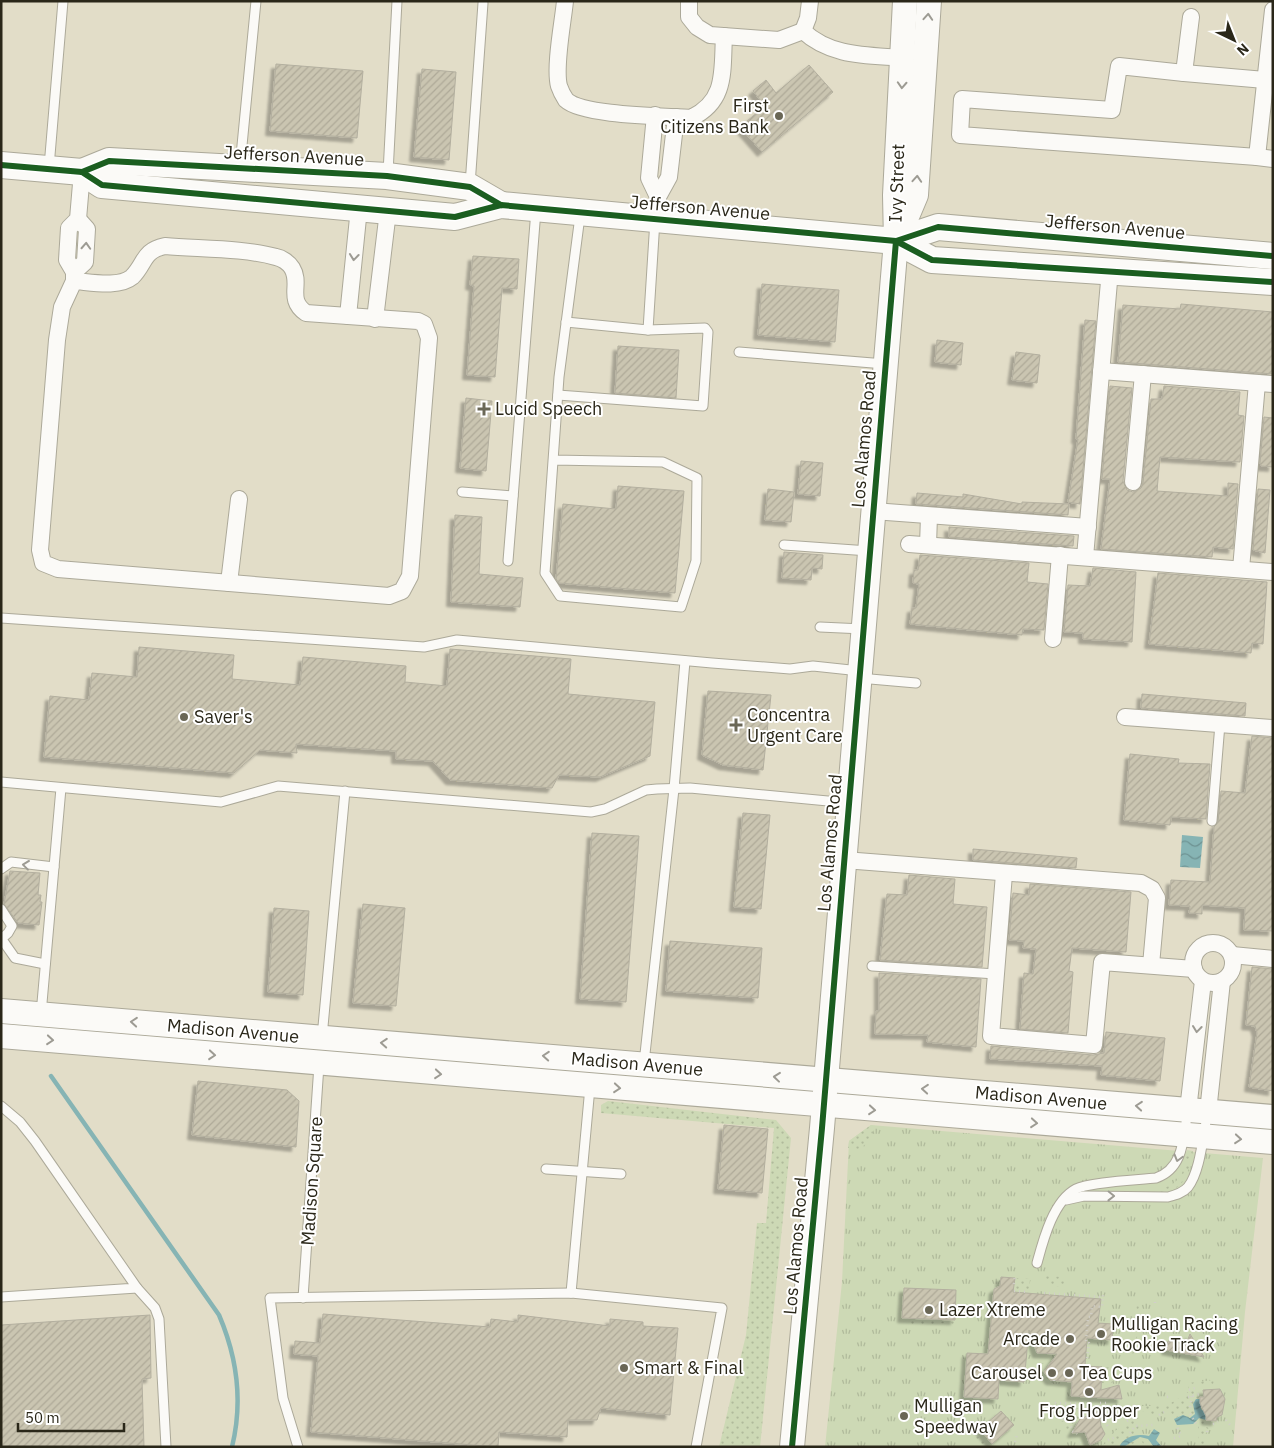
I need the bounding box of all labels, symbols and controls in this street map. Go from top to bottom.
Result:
one-way arrow [922,13,933,21]
north arrow [1209,15,1259,65]
text: N [1233,39,1253,60]
one-way arrow [896,81,907,89]
place label: First Citizens Bank [660,94,770,138]
marker: First Citizens Bank [773,110,785,122]
street label: Jefferson Avenue [223,140,365,171]
street label: Ivy Street [884,143,909,223]
one-way arrow [911,175,922,183]
street label: Jefferson Avenue [629,190,771,225]
street label: Jefferson Avenue [1044,209,1186,244]
one-way arrow [81,242,92,250]
one-way arrow [349,253,360,261]
street label: Los Alamos Road [846,369,881,509]
place label: Lucid Speech [495,397,602,420]
marker: Lucid Speech [477,402,491,416]
place label: Concentra Urgent Care [747,703,843,747]
place label: Saver's [194,705,253,728]
marker: Saver's [178,711,190,723]
marker: Concentra Urgent Care [729,718,743,732]
street label: Los Alamos Road [812,773,847,913]
one-way arrow [22,860,30,871]
street label: Madison Avenue [166,1013,300,1048]
one-way arrow [129,1017,137,1028]
one-way arrow [1192,1025,1203,1033]
one-way arrow [46,1035,54,1046]
one-way arrow [379,1038,387,1049]
street label: Madison Avenue [570,1046,704,1081]
one-way arrow [208,1049,216,1060]
one-way arrow [541,1051,549,1062]
one-way arrow [434,1068,442,1079]
one-way arrow [773,1071,781,1082]
street label: Madison Avenue [974,1080,1108,1115]
one-way arrow [613,1082,621,1093]
one-way arrow [921,1084,929,1095]
one-way arrow [1135,1101,1143,1112]
one-way arrow [868,1104,876,1115]
street label: Madison Square [296,1115,328,1246]
one-way arrow [1030,1117,1038,1128]
one-way arrow [1234,1133,1242,1144]
one-way arrow [1173,1153,1183,1161]
street label: Los Alamos Road [778,1176,813,1316]
one-way arrow [1108,1191,1115,1201]
place label: Lazer Xtreme [939,1298,1046,1321]
marker: Lazer Xtreme [923,1304,935,1316]
place label: Mulligan Racing Rookie Track [1111,1312,1238,1356]
place label: Arcade [1003,1327,1060,1350]
marker: Mulligan Racing Rookie Track [1095,1328,1107,1340]
marker: Arcade [1064,1333,1076,1345]
place label: Smart & Final [634,1356,743,1379]
place label: Carousel [971,1361,1042,1384]
place label: Tea Cups [1079,1361,1152,1384]
marker: Smart & Final [618,1362,630,1374]
marker: Carousel [1046,1367,1058,1379]
marker: Tea Cups [1063,1367,1075,1379]
marker: Frog Hopper [1083,1386,1095,1398]
place label: Mulligan Speedway [914,1394,997,1438]
place label: Frog Hopper [1039,1399,1140,1422]
scale bar [18,1400,124,1432]
text: 50 m [25,1408,60,1427]
marker: Mulligan Speedway [898,1410,910,1422]

